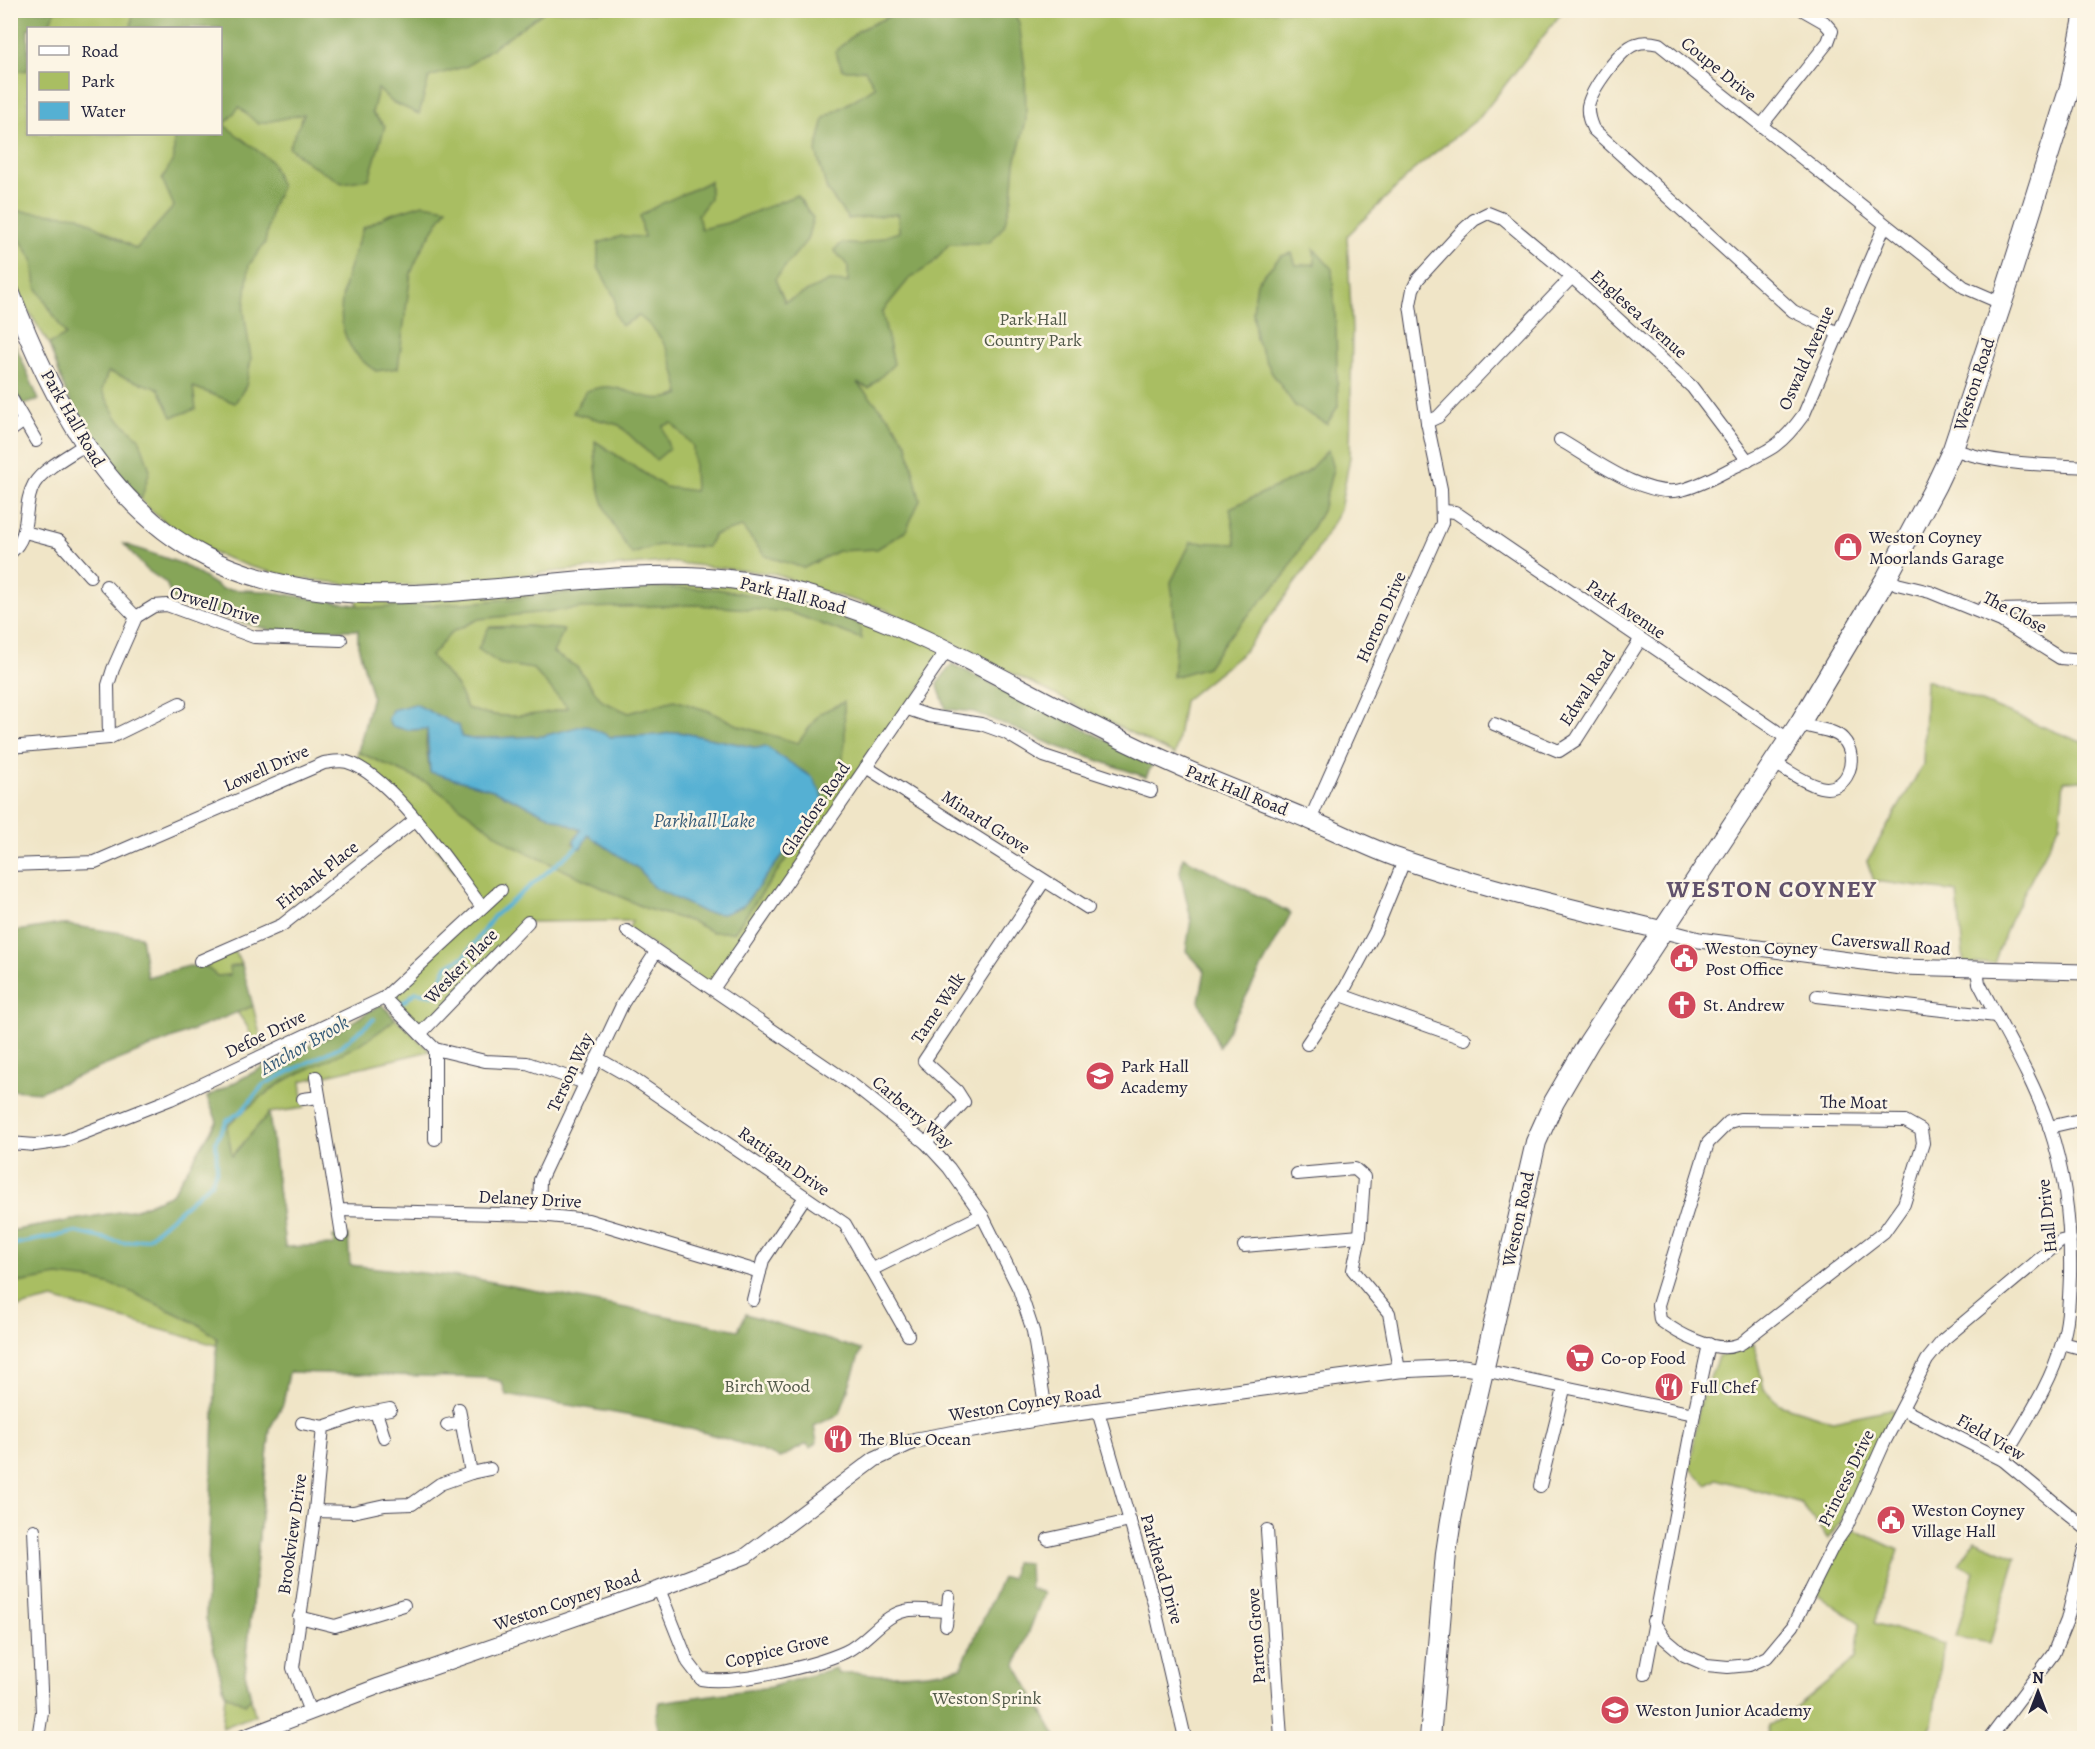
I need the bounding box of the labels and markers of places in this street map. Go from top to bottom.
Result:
place label: Weston Coyney Moorlands Garage [1868,525,2004,570]
shop icon: Weston Coyney Moorlands Garage [1832,531,1864,563]
place label: Weston Coyney Post Office [1704,936,1819,981]
public building icon: Weston Coyney Post Office [1668,942,1700,974]
church icon: St. Andrew [1666,989,1698,1021]
place label: St. Andrew [1703,993,1785,1017]
place label: Park Hall Academy [1120,1054,1189,1099]
school or university icon: Park Hall Academy [1084,1060,1116,1092]
supermarket icon: Co-op Food [1564,1342,1596,1374]
place label: Co-op Food [1601,1346,1686,1370]
restaurant icon: Full Chef [1653,1371,1685,1403]
place label: Full Chef [1690,1375,1759,1399]
restaurant icon: The Blue Ocean [822,1423,854,1455]
place label: The Blue Ocean [859,1427,971,1451]
place label: Weston Coyney Village Hall [1911,1498,2026,1543]
public building icon: Weston Coyney Village Hall [1875,1504,1907,1536]
school or university icon: Weston Junior Academy [1599,1694,1631,1726]
place label: Weston Junior Academy [1635,1698,1812,1722]

